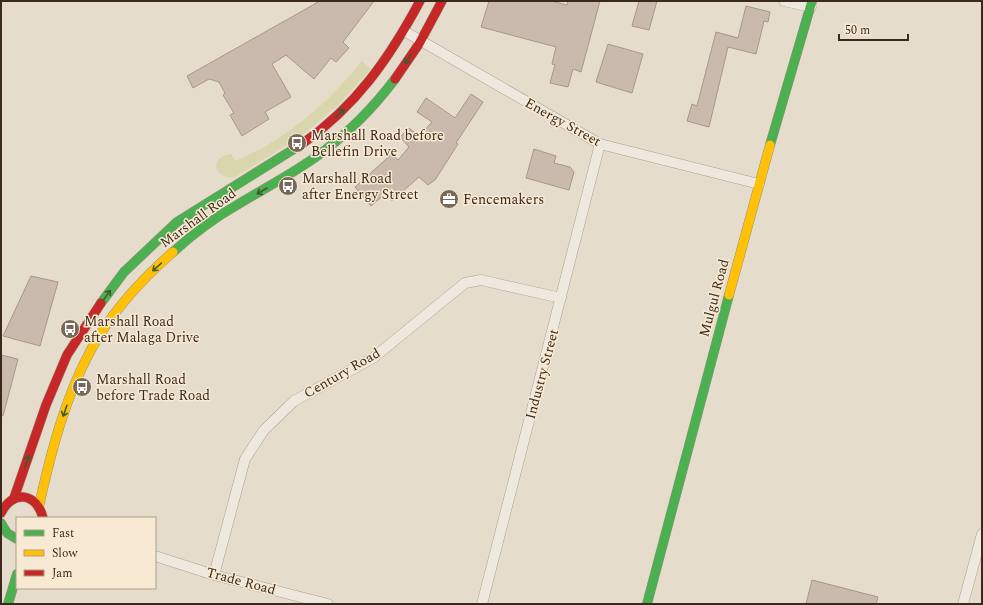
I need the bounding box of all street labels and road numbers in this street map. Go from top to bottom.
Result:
street label: Energy Street [521,92,605,152]
street label: Marshall Road [155,183,241,253]
street label: Mulgul Road [693,256,735,339]
street label: Industry Street [520,326,564,422]
street label: Century Road [300,343,384,403]
street label: Trade Road [204,562,278,600]

